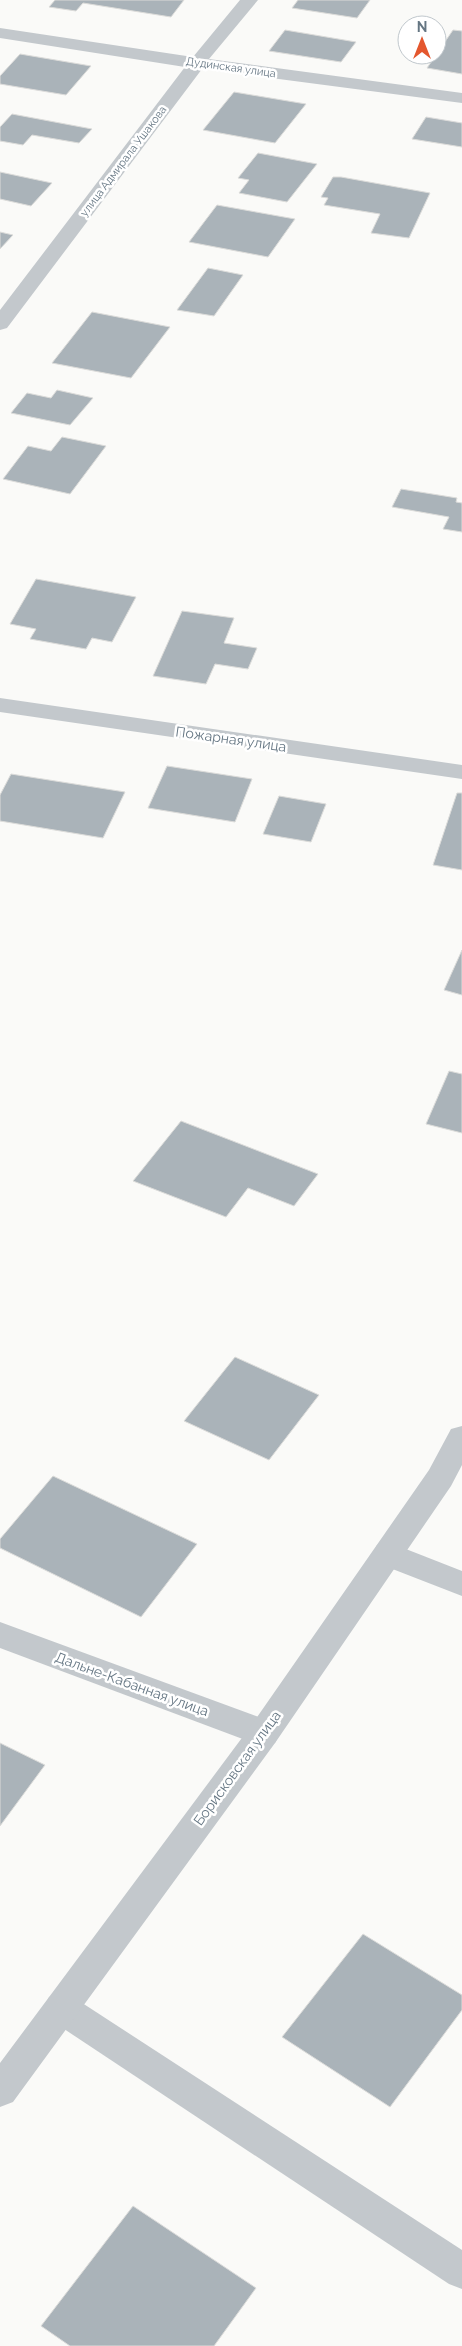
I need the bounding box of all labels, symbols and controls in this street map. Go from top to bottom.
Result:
north arrow [397,15,447,65]
text: N [417,19,427,35]
street label: Дудинская улица [185,55,277,80]
street label: улица Адмирала Ушакова [78,104,169,219]
street label: Пожарная улица [175,723,287,755]
street label: Дальне-Кабанная улица [53,1649,211,1719]
street label: Борисковская улица [190,1708,284,1828]

